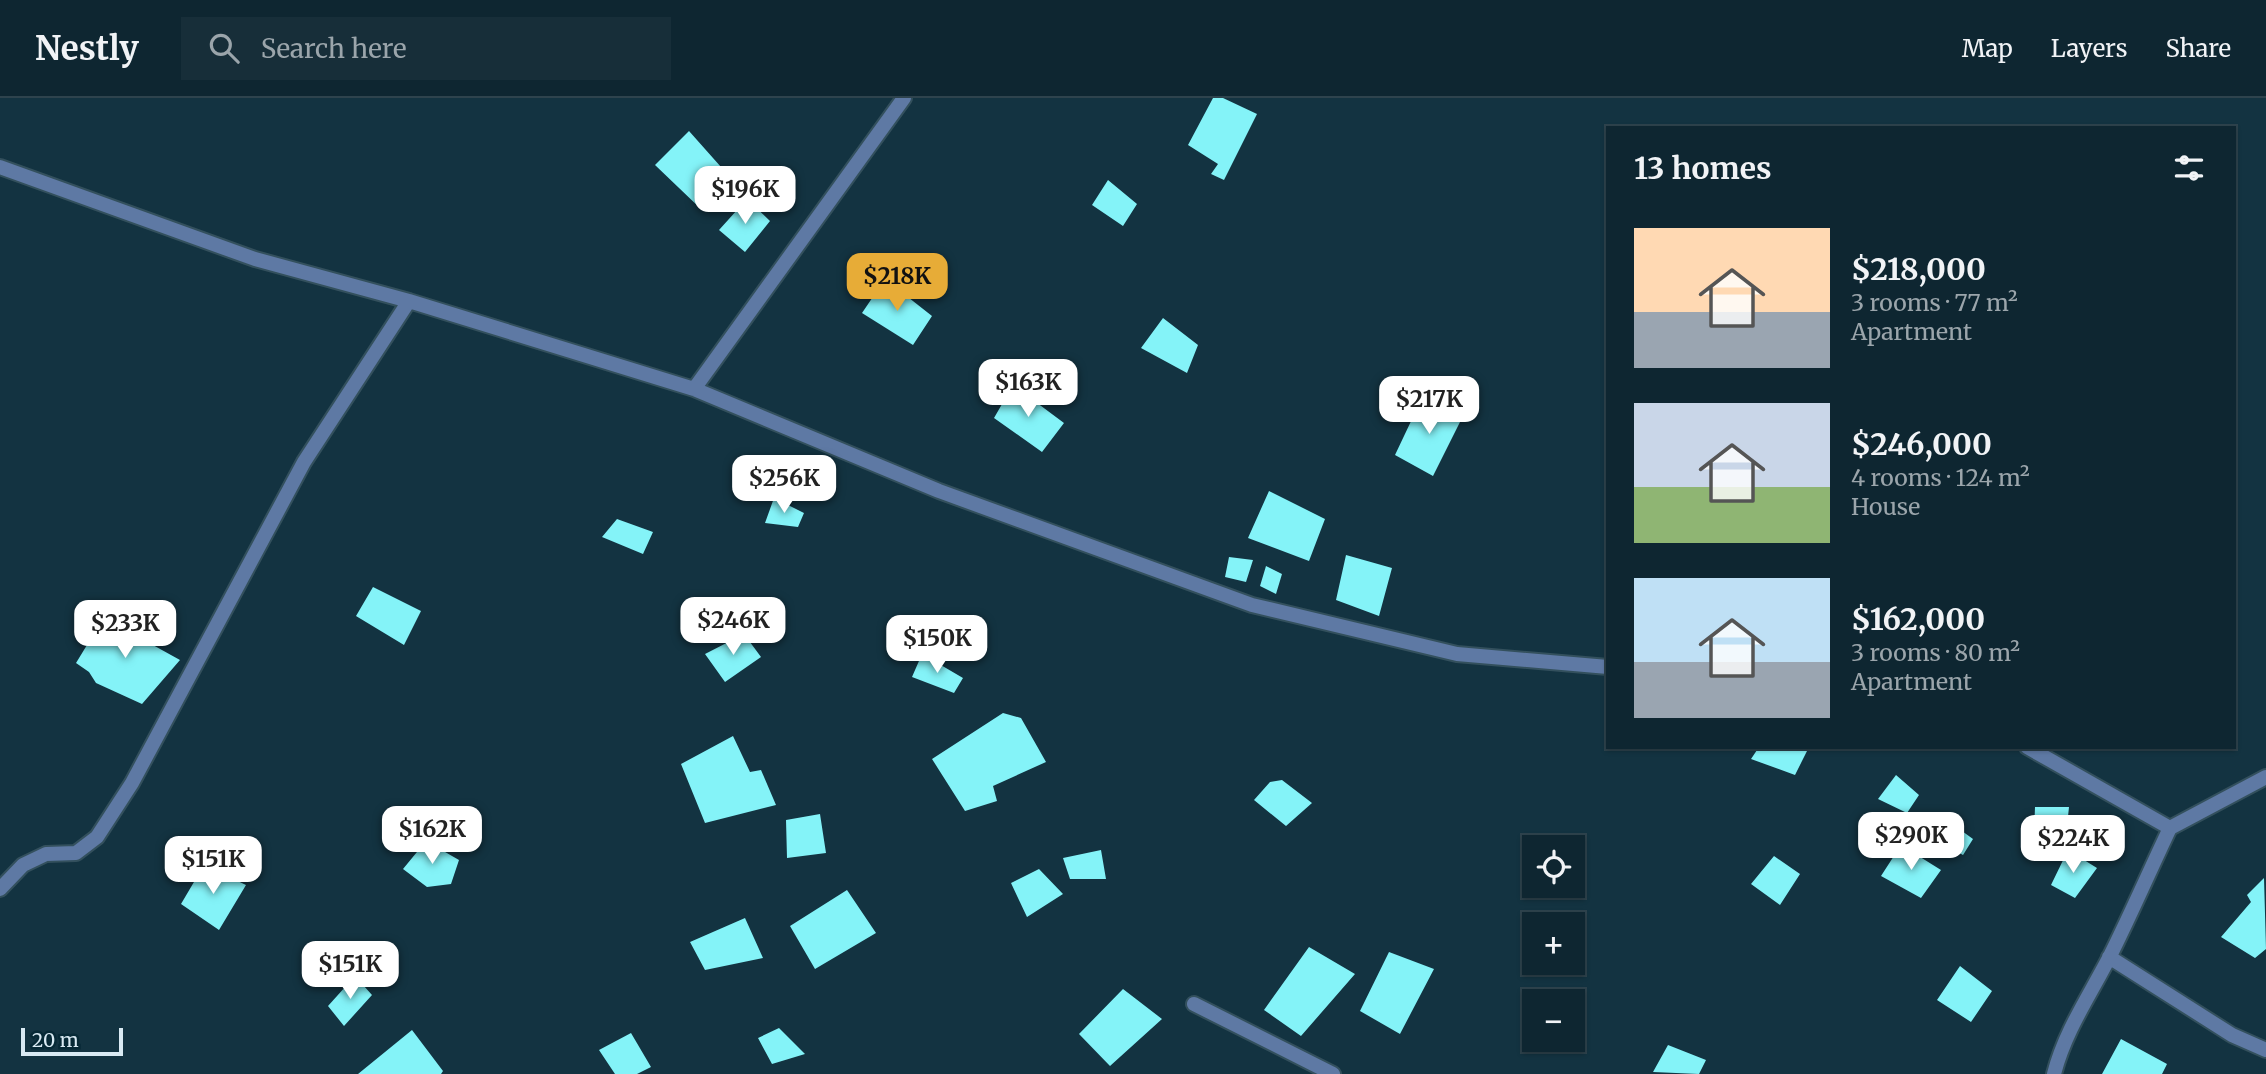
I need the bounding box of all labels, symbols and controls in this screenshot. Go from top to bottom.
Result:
search box [181,17,671,80]
text: Nestly [35,28,139,69]
icon: search [205,29,243,67]
text: Search here [261,32,407,65]
text: Map [1962,33,2013,64]
text: Layers [2051,33,2127,64]
text: Share [2165,33,2231,64]
text: 13 homes [1634,149,1772,187]
icon: filters [2170,149,2208,187]
pin: $196K [696,166,794,226]
text: $196K [711,174,779,203]
text: $218,000 [1851,250,1986,288]
pin: $218K [848,254,946,313]
icon: home [1690,256,1774,340]
text: $218K [863,261,931,290]
text: 3 rooms · 77 m² [1851,288,2018,317]
text: Apartment [1851,317,1972,346]
pin: $163K [979,360,1077,419]
text: $163K [995,367,1061,396]
pin: $217K [1380,376,1478,436]
text: $217K [1395,384,1463,413]
text: $246,000 [1851,425,1992,463]
icon: home [1690,431,1774,515]
pin: $256K [735,456,833,515]
text: $256K [748,463,820,492]
text: 4 rooms · 124 m² [1851,463,2030,492]
text: House [1851,492,1920,521]
pin: $246K [684,598,782,657]
text: $162,000 [1851,600,1985,638]
pin: $233K [76,601,174,660]
text: $246K [696,605,770,634]
icon: home [1690,606,1774,690]
text: $233K [90,608,160,637]
pin: $150K [888,616,986,675]
text: $150K [902,623,972,652]
text: 3 rooms · 80 m² [1851,638,2020,667]
text: Apartment [1851,667,1972,696]
pin: $162K [383,806,481,866]
pin: $290K [1862,812,1960,872]
text: $162K [398,814,466,843]
pin: $224K [2024,816,2122,875]
text: $290K [1874,820,1948,849]
text: $224K [2037,823,2109,852]
map controls [1522,835,1585,1052]
button: locate [1522,835,1585,898]
pin: $151K [164,836,262,896]
text: $151K [181,844,245,873]
button: + [1522,912,1585,975]
pin: $151K [301,942,399,1001]
text: $151K [318,949,382,978]
button: − [1522,989,1585,1052]
scale bar [21,1025,122,1057]
text: 20 m [32,1028,79,1052]

